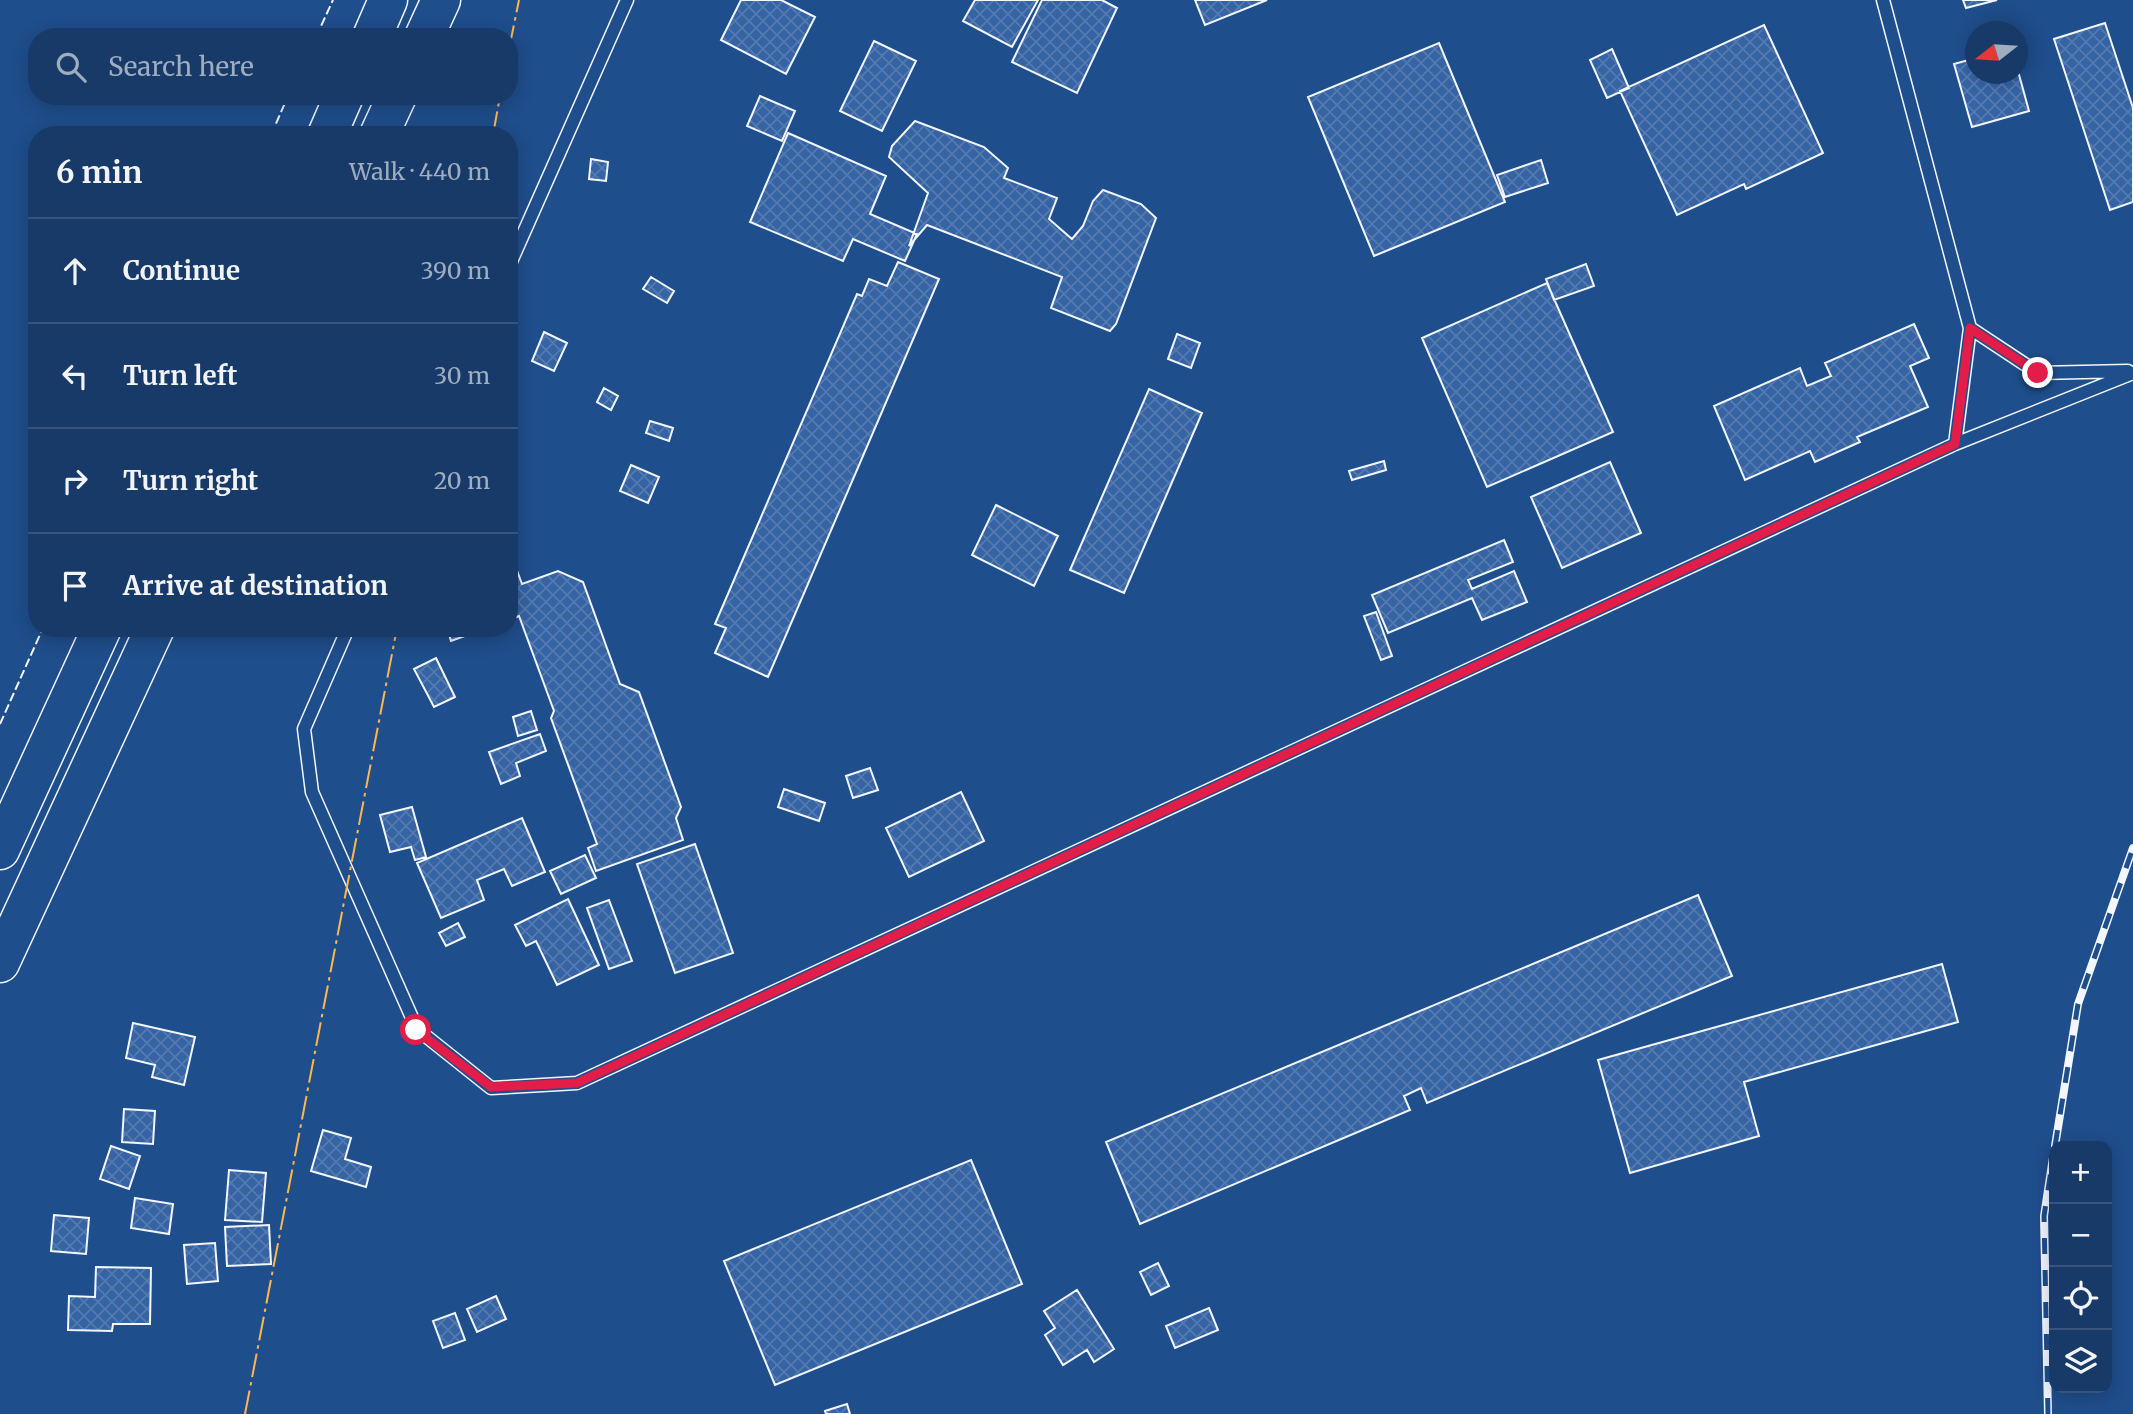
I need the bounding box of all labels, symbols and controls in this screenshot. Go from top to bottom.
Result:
north arrow [1965,21,2028,84]
search box [28,28,518,105]
icon: search [52,48,90,86]
text: Search here [108,50,254,83]
text: 6 min [56,153,142,191]
text: Walk · 440 m [349,157,490,186]
icon: ahead [56,252,94,290]
text: Continue [123,254,240,287]
text: 390 m [420,256,490,285]
icon: left [56,357,94,395]
route end [2022,357,2053,388]
text: Turn left [123,359,237,392]
text: 30 m [434,361,490,390]
icon: right [56,462,94,500]
text: Turn right [123,464,258,497]
text: 20 m [434,466,490,495]
icon: arrive [56,567,94,605]
text: Arrive at destination [123,569,388,602]
route start [400,1014,431,1045]
map controls [2049,1141,2112,1393]
button: + [2049,1141,2112,1204]
button: − [2049,1204,2112,1267]
button: locate [2049,1267,2112,1330]
button: layers [2049,1330,2112,1393]

